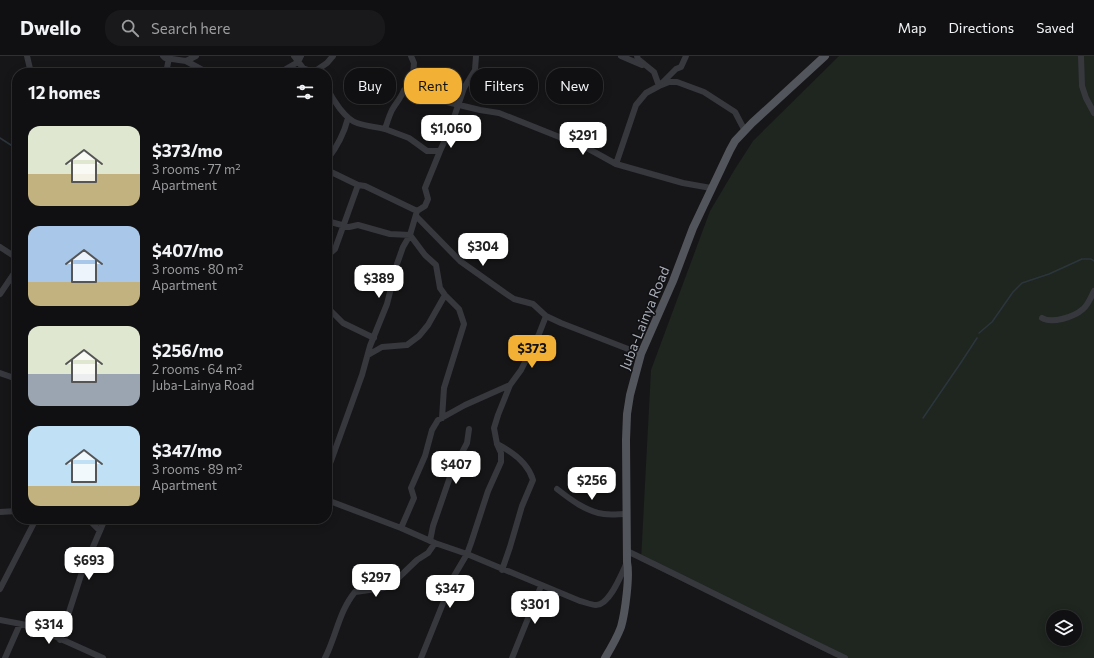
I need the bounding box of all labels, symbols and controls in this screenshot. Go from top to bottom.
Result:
search box [105,10,385,46]
text: Dwello [20,16,81,39]
icon: search [119,17,141,39]
text: Search here [151,19,230,37]
text: Map [898,19,927,36]
text: Directions [949,19,1014,36]
text: Saved [1036,19,1074,36]
chip: Buy [344,68,396,104]
chip: Rent [404,68,462,104]
chip: Filters [470,68,538,104]
chip: New [546,68,603,104]
icon: filters [294,81,316,103]
text: 12 homes [28,82,100,103]
pin: $1,060 [418,115,484,149]
text: $1,060 [430,120,472,136]
pin: $291 [559,122,607,156]
text: $291 [569,127,597,143]
text: $373/mo [152,140,223,161]
icon: home [60,142,108,190]
text: 3 rooms · 77 m² [152,161,241,177]
text: Apartment [152,177,217,193]
pin: $304 [459,233,507,267]
text: $304 [467,238,499,254]
text: $407/mo [152,240,224,261]
icon: home [60,242,108,290]
text: 3 rooms · 80 m² [152,261,243,277]
street label: Juba-Lainya Road [616,264,672,372]
pin: $389 [355,265,403,299]
text: $389 [363,270,395,286]
text: Apartment [152,277,217,293]
pin: $373 [508,335,556,369]
text: $256/mo [152,340,224,361]
text: $373 [517,340,547,356]
icon: home [60,342,108,390]
text: 2 rooms · 64 m² [152,361,242,377]
text: Juba-Lainya Road [152,377,254,393]
text: $347/mo [152,440,222,461]
icon: home [60,442,108,490]
pin: $407 [432,451,480,485]
text: $407 [440,456,472,472]
text: 3 rooms · 89 m² [152,461,243,477]
pin: $256 [568,467,616,501]
text: $256 [577,472,607,488]
text: Apartment [152,477,217,493]
pin: $693 [65,547,113,581]
text: $693 [74,552,104,568]
pin: $297 [352,564,400,598]
text: $297 [361,569,391,585]
pin: $347 [426,575,474,609]
text: $347 [435,580,465,596]
pin: $301 [511,591,559,625]
text: $301 [520,596,550,612]
map controls [1046,610,1082,646]
button: layers [1046,610,1082,646]
pin: $314 [25,611,73,645]
text: $314 [35,616,63,632]

